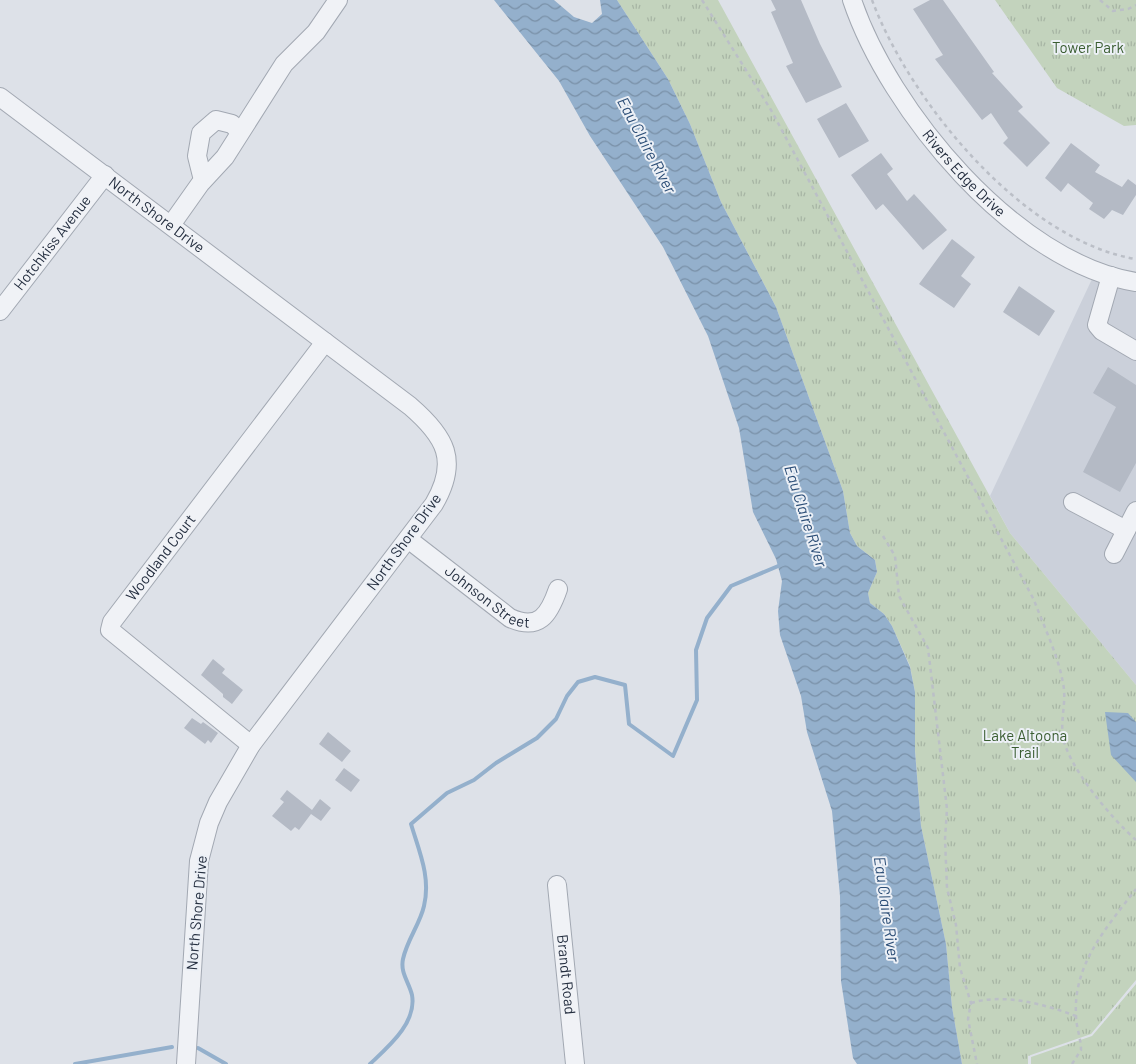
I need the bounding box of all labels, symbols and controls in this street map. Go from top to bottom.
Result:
park label: Tower Park [1052,38,1124,56]
water label: Eau Claire River [614,93,681,197]
street label: Rivers Edge Drive [919,125,1010,220]
street label: North Shore Drive [106,172,209,256]
street label: Hotchkiss Avenue [9,191,94,293]
water label: Eau Claire River [781,462,832,571]
street label: North Shore Drive [362,490,444,593]
street label: Woodland Court [122,510,199,604]
street label: Johnson Street [442,561,530,631]
park label: Lake Altoona Trail [983,726,1067,761]
street label: North Shore Drive [182,855,210,971]
water label: Eau Claire River [871,855,904,964]
street label: Brandt Road [554,934,580,1015]

